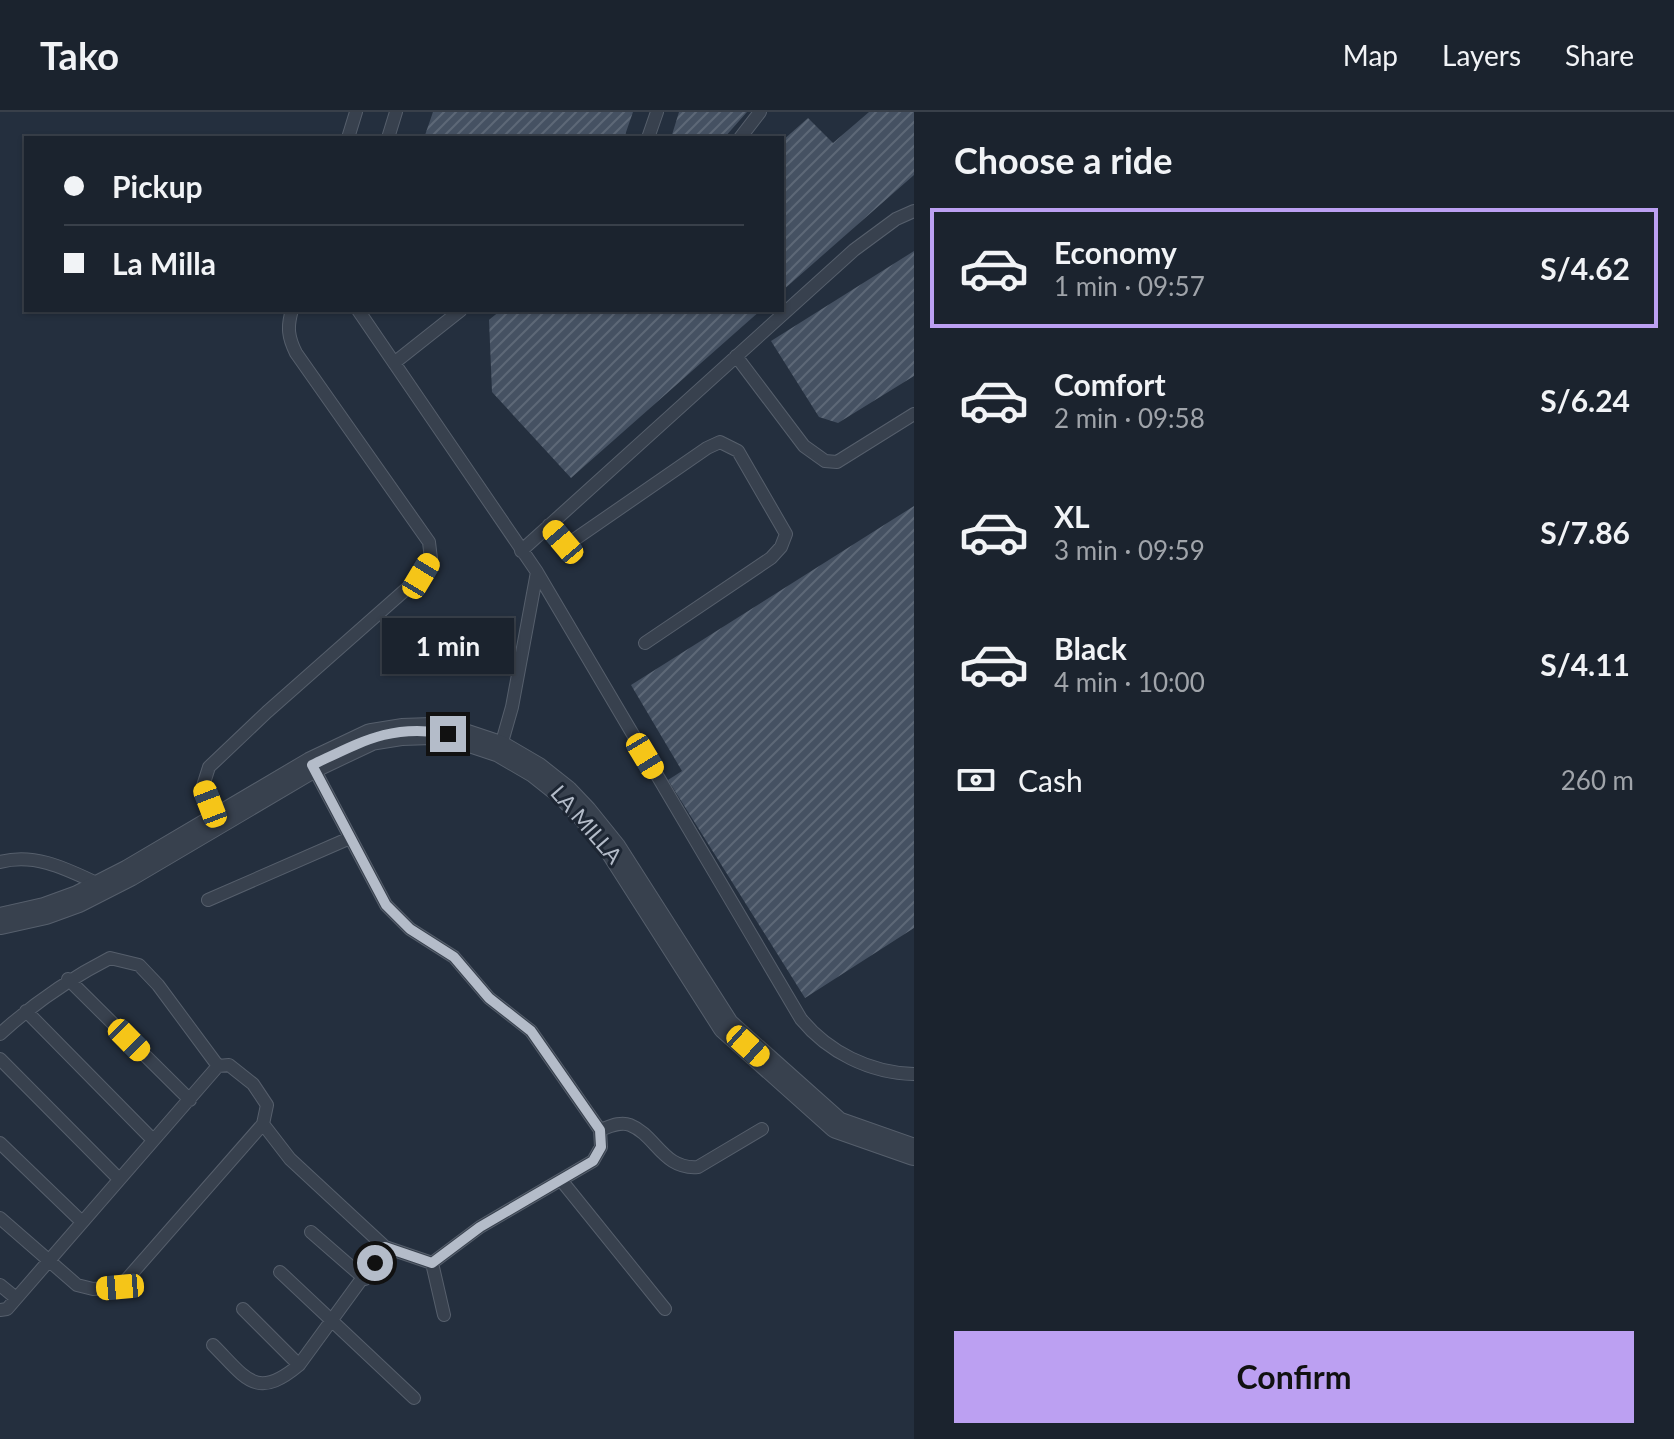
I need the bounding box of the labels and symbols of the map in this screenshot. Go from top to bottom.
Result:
car [538,516,588,568]
car [398,549,444,603]
callout: 1 min [382,618,514,674]
route end [430,716,466,752]
car [622,729,668,783]
car [190,777,230,831]
street label: LA MILLA [546,779,628,869]
car [104,1015,154,1065]
car [722,1021,774,1071]
route start [357,1245,393,1281]
car [95,1273,145,1301]

